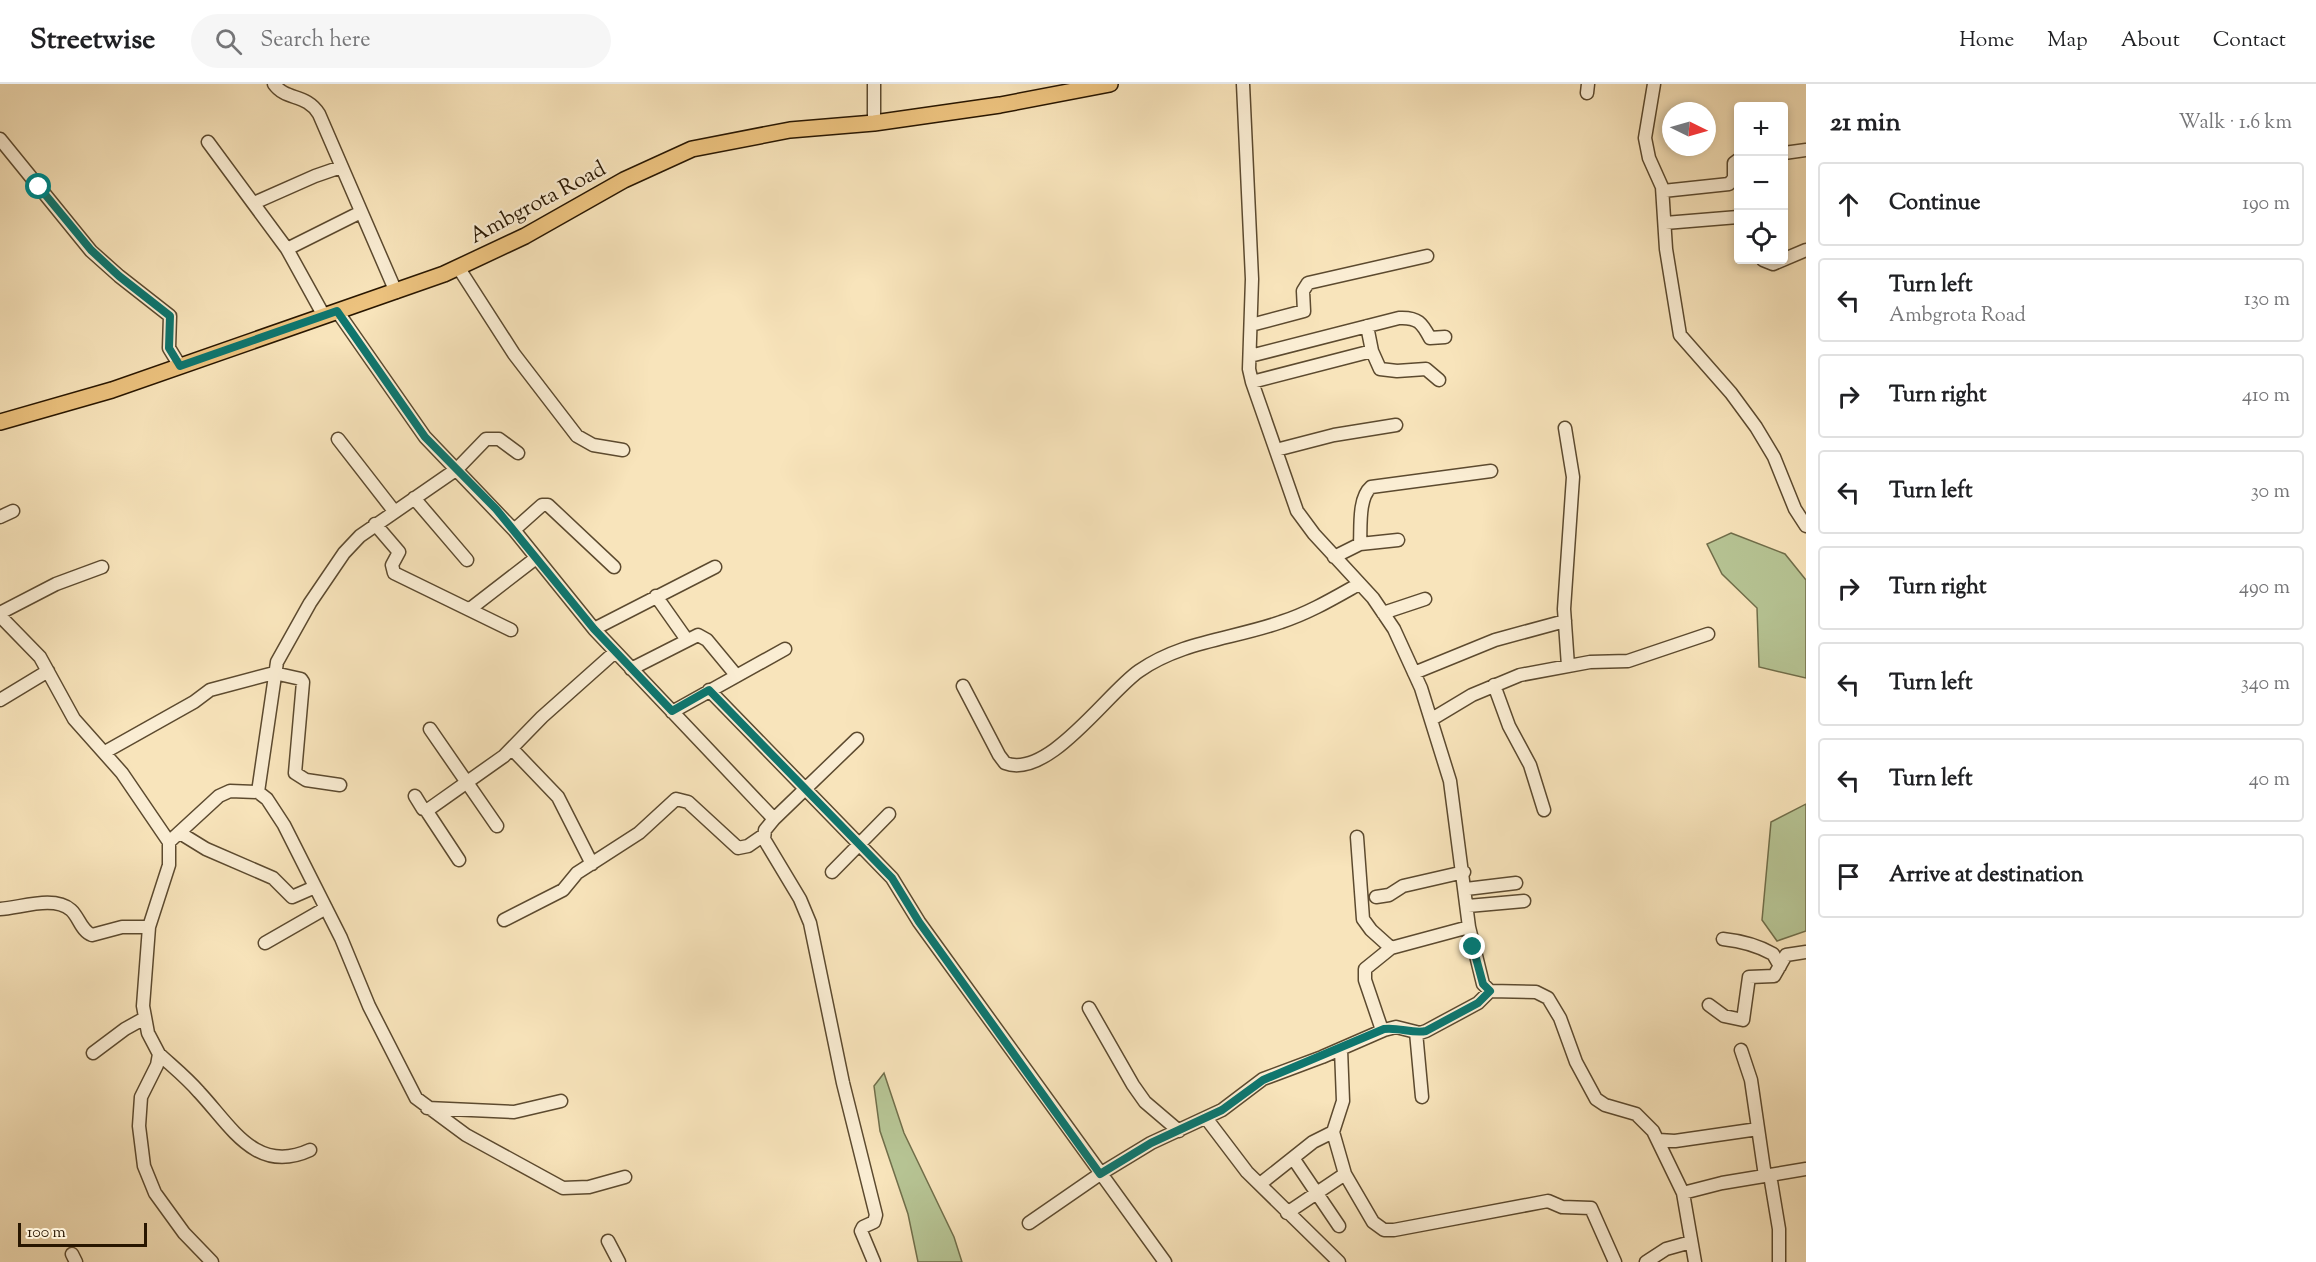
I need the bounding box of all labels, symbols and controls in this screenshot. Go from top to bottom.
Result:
search box [191,14,611,68]
text: Streetwise [30,21,155,61]
icon: search [212,25,245,58]
text: Search here [260,25,371,57]
text: Home [1959,26,2014,56]
text: Map [2047,26,2088,56]
text: About [2121,26,2180,56]
text: Contact [2213,26,2286,56]
north arrow [1662,102,1716,156]
map controls [1734,102,1788,264]
button: + [1734,102,1788,156]
text: 21 min [1830,105,1901,142]
text: Walk · 1.6 km [2178,109,2292,138]
street label: Ambgrota Road [464,154,612,253]
button: − [1734,156,1788,210]
route start [25,173,51,199]
icon: ahead [1832,188,1865,221]
text: Continue [1889,188,1980,220]
text: 190 m [2242,190,2290,219]
button: locate [1734,210,1788,264]
text: Turn left [1889,270,1972,302]
icon: left [1832,284,1865,317]
text: 130 m [2244,286,2290,315]
text: Ambgrota Road [1889,302,2026,331]
icon: right [1832,380,1865,413]
text: Turn right [1889,380,1986,412]
text: 410 m [2242,382,2290,411]
icon: left [1832,476,1865,509]
text: Turn left [1889,476,1972,508]
text: 30 m [2251,478,2290,507]
icon: right [1832,572,1865,605]
text: Turn right [1889,572,1986,604]
text: 490 m [2239,574,2290,603]
icon: left [1832,668,1865,701]
text: Turn left [1889,668,1972,700]
text: 340 m [2241,670,2290,699]
icon: left [1832,764,1865,797]
text: Turn left [1889,764,1972,796]
text: 40 m [2249,766,2290,795]
icon: arrive [1832,860,1865,893]
text: Arrive at destination [1889,860,2084,892]
route end [1459,933,1485,959]
scale bar [18,1220,147,1248]
text: 100 m [27,1222,66,1245]

